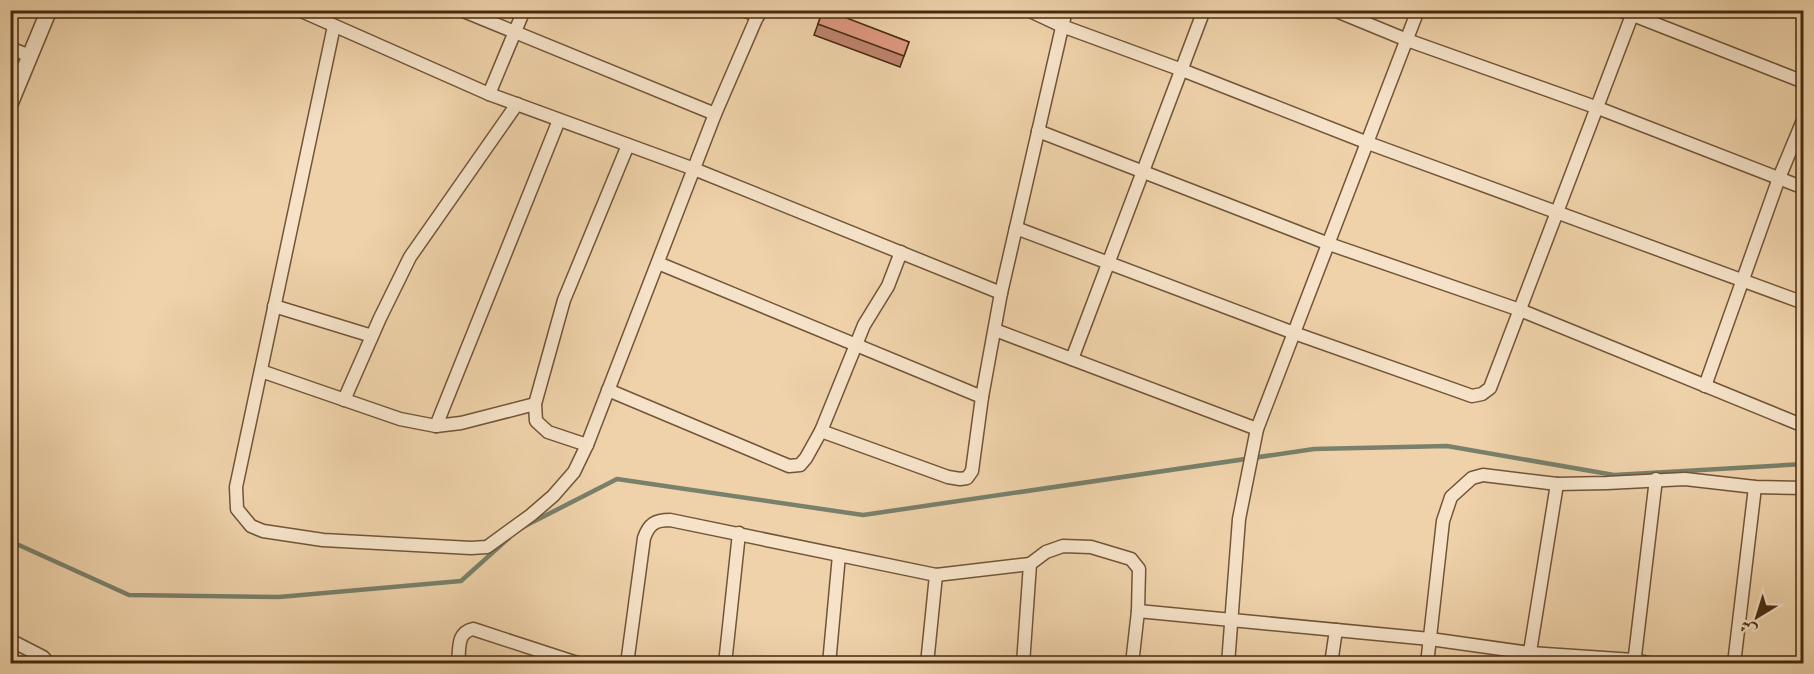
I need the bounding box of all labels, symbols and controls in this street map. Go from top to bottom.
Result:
north arrow [1727,587,1787,647]
text: ش [1735,615,1761,642]

